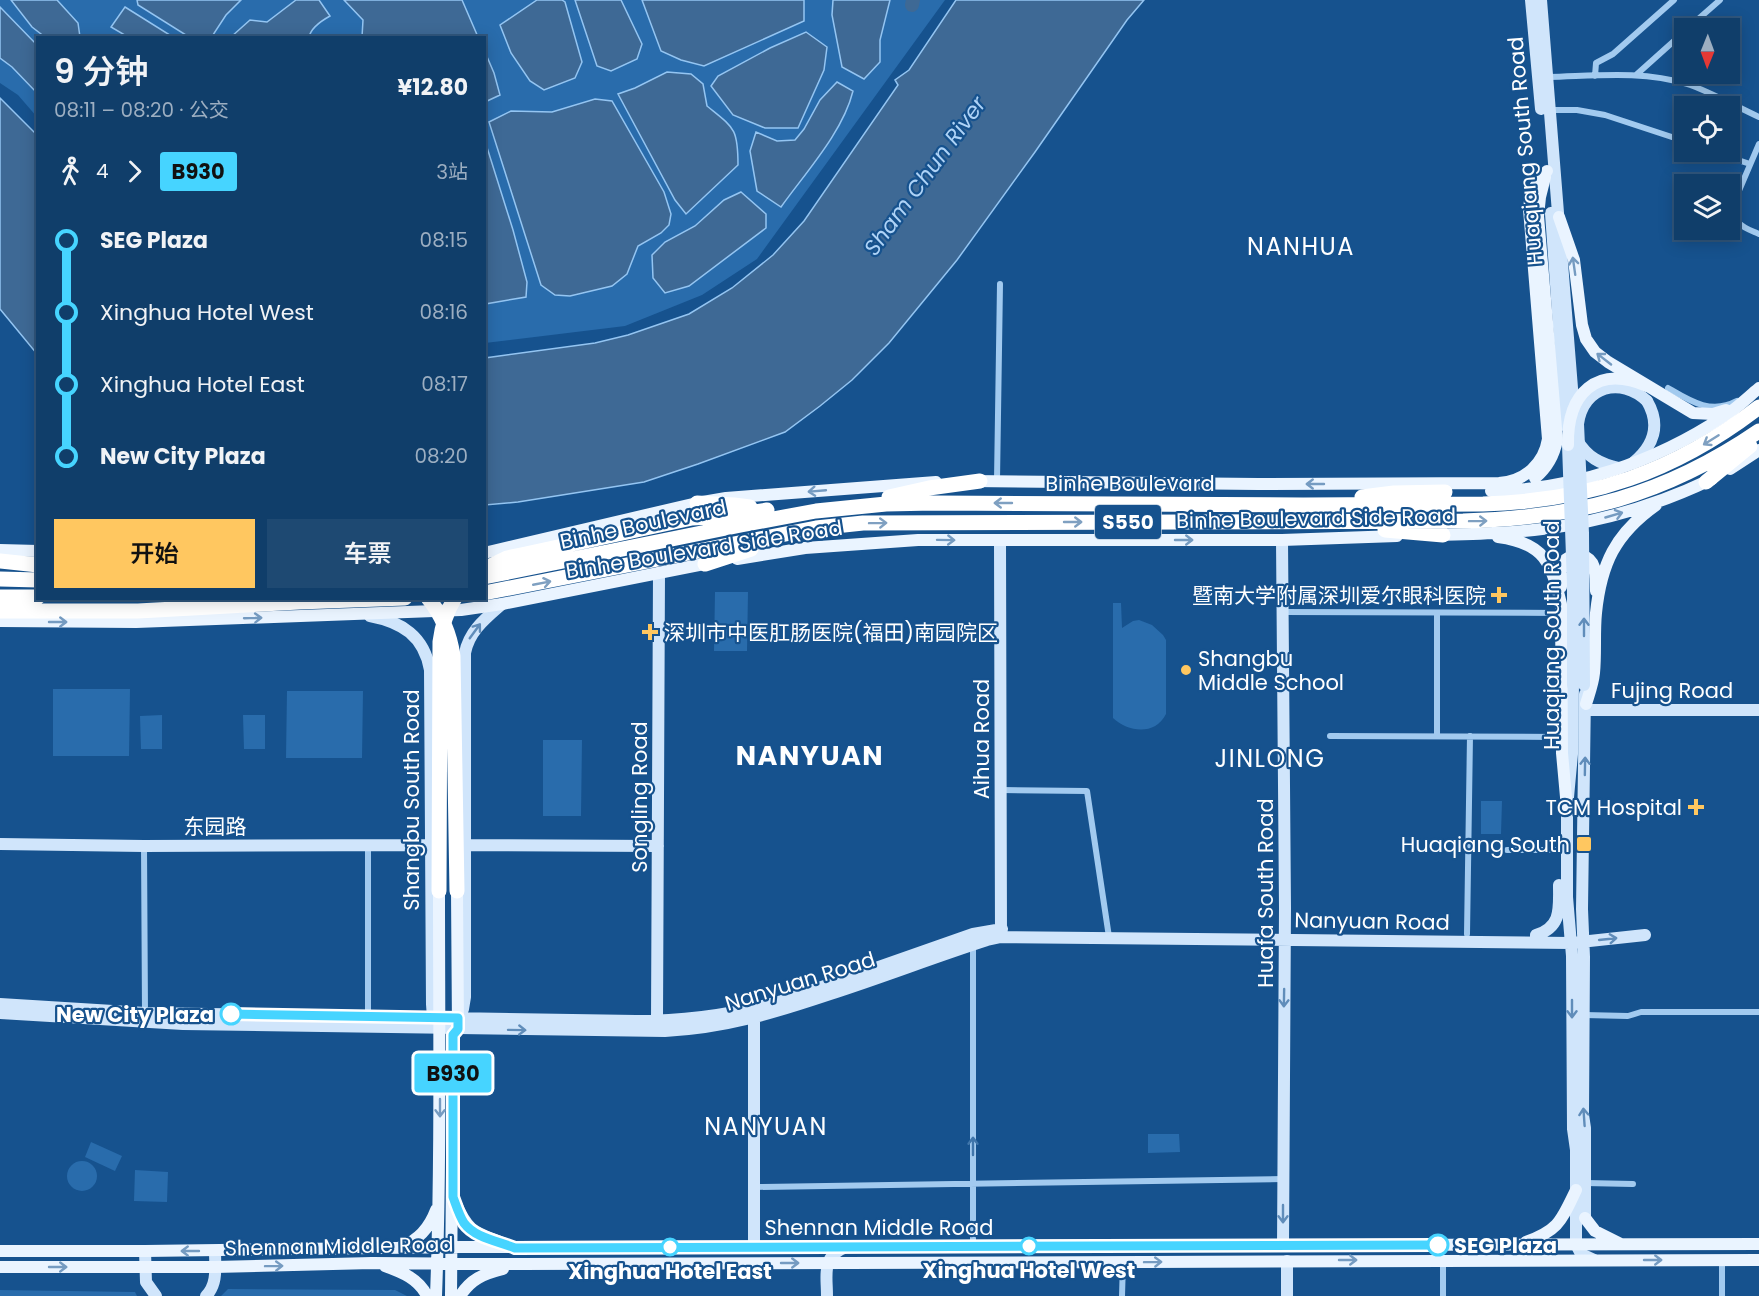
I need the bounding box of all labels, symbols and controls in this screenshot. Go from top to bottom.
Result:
north arrow [1674,18,1740,84]
map controls [1674,18,1740,240]
street label: Huaqiang South Road [1501,35,1549,267]
text: 9 分钟 [54,48,149,95]
text: ¥12.80 [398,72,468,103]
water label: Sham Chun River [857,90,994,262]
text: 08:11 – 08:20 · 公交 [54,96,229,124]
button: locate [1674,96,1740,162]
icon: walk [54,155,87,188]
icon: forward [118,155,151,188]
text: 4 [96,157,109,185]
text: B930 [172,157,225,186]
text: 3站 [436,158,468,186]
button: layers [1674,174,1740,240]
text: SEG Plaza [100,225,208,256]
text: 08:15 [420,226,468,254]
district label: NANHUA [1247,230,1355,263]
one-way arrow [1569,256,1580,276]
text: Xinghua Hotel West [100,297,314,328]
text: 08:16 [419,298,468,326]
one-way arrow [1597,352,1613,365]
text: Xinghua Hotel East [100,369,305,400]
text: 08:17 [421,370,468,398]
one-way arrow [1703,435,1720,447]
text: New City Plaza [100,441,266,472]
text: 08:20 [415,442,468,470]
street label: Binhe Boulevard [1045,469,1215,498]
one-way arrow [1305,478,1325,490]
one-way arrow [807,486,827,497]
street label: Binhe Boulevard [557,492,729,556]
one-way arrow [993,497,1013,509]
street label: Binhe Boulevard Side Road [1176,501,1456,535]
road number: S550 [1095,505,1161,539]
one-way arrow [1604,509,1623,520]
street label: Binhe Boulevard Side Road [563,513,845,585]
one-way arrow [1468,515,1488,526]
one-way arrow [1063,516,1083,528]
one-way arrow [868,517,888,529]
button: 开始 [54,519,255,588]
button: 车票 [267,519,468,588]
street label: Huaqiang South Road [1537,520,1566,750]
one-way arrow [1174,534,1194,546]
one-way arrow [936,535,956,546]
one-way arrow [532,577,551,588]
place label: 暨南大学附属深圳爱尔眼科医院 [1192,581,1486,610]
marker: 暨南大学附属深圳爱尔眼科医院 [1490,586,1508,604]
one-way arrow [243,612,263,623]
one-way arrow [48,616,68,627]
one-way arrow [1578,617,1590,637]
place label: 深圳市中医肛肠医院(福田)南园院区 [664,618,998,647]
marker: 深圳市中医肛肠医院(福田)南园院区 [641,623,659,641]
one-way arrow [469,624,481,640]
place label: Shangbu Middle School [1198,644,1344,697]
marker: Shangbu Middle School [1179,663,1193,677]
street label: Fujing Road [1611,676,1733,705]
street label: Aihua Road [967,679,996,799]
street label: Shangbu South Road [397,689,426,911]
street label: Songling Road [625,721,654,873]
district label: NANYUAN [736,737,884,774]
district label: JINLONG [1215,742,1325,775]
one-way arrow [1579,757,1590,777]
place label: TCM Hospital [1545,793,1682,822]
street label: Huafa South Road [1251,798,1280,988]
marker: TCM Hospital [1687,798,1705,816]
street label: 东园路 [184,812,247,841]
place label: Huaqiang South [1401,830,1570,859]
marker: Huaqiang South [1575,835,1593,853]
street label: Nanyuan Road [1294,905,1450,937]
one-way arrow [1598,933,1618,944]
street label: Nanyuan Road [721,944,879,1018]
one-way arrow [1278,988,1290,1008]
one-way arrow [1566,999,1578,1019]
place label: New City Plaza [56,1000,214,1029]
marker: New City Plaza [220,1003,242,1025]
one-way arrow [506,1024,526,1036]
line badge: B930 [411,1054,495,1092]
text: B930 [426,1059,480,1088]
one-way arrow [434,1098,446,1118]
one-way arrow [1578,1108,1589,1128]
district label: NANYUAN [704,1110,828,1143]
one-way arrow [967,1136,979,1156]
one-way arrow [1277,1204,1289,1224]
street label: Shennan Middle Road [765,1213,993,1242]
street label: Shennan Middle Road [224,1230,454,1262]
place label: SEG Plaza [1454,1231,1557,1260]
marker: SEG Plaza [1427,1234,1449,1256]
marker: Xinghua Hotel West [1020,1237,1038,1255]
marker: Xinghua Hotel East [661,1238,679,1256]
one-way arrow [181,1245,201,1257]
one-way arrow [1337,1254,1357,1266]
one-way arrow [1642,1254,1662,1266]
place label: Xinghua Hotel West [923,1256,1135,1285]
one-way arrow [1142,1256,1162,1268]
place label: Xinghua Hotel East [568,1257,772,1286]
one-way arrow [779,1257,799,1269]
one-way arrow [48,1261,68,1273]
one-way arrow [264,1261,284,1272]

